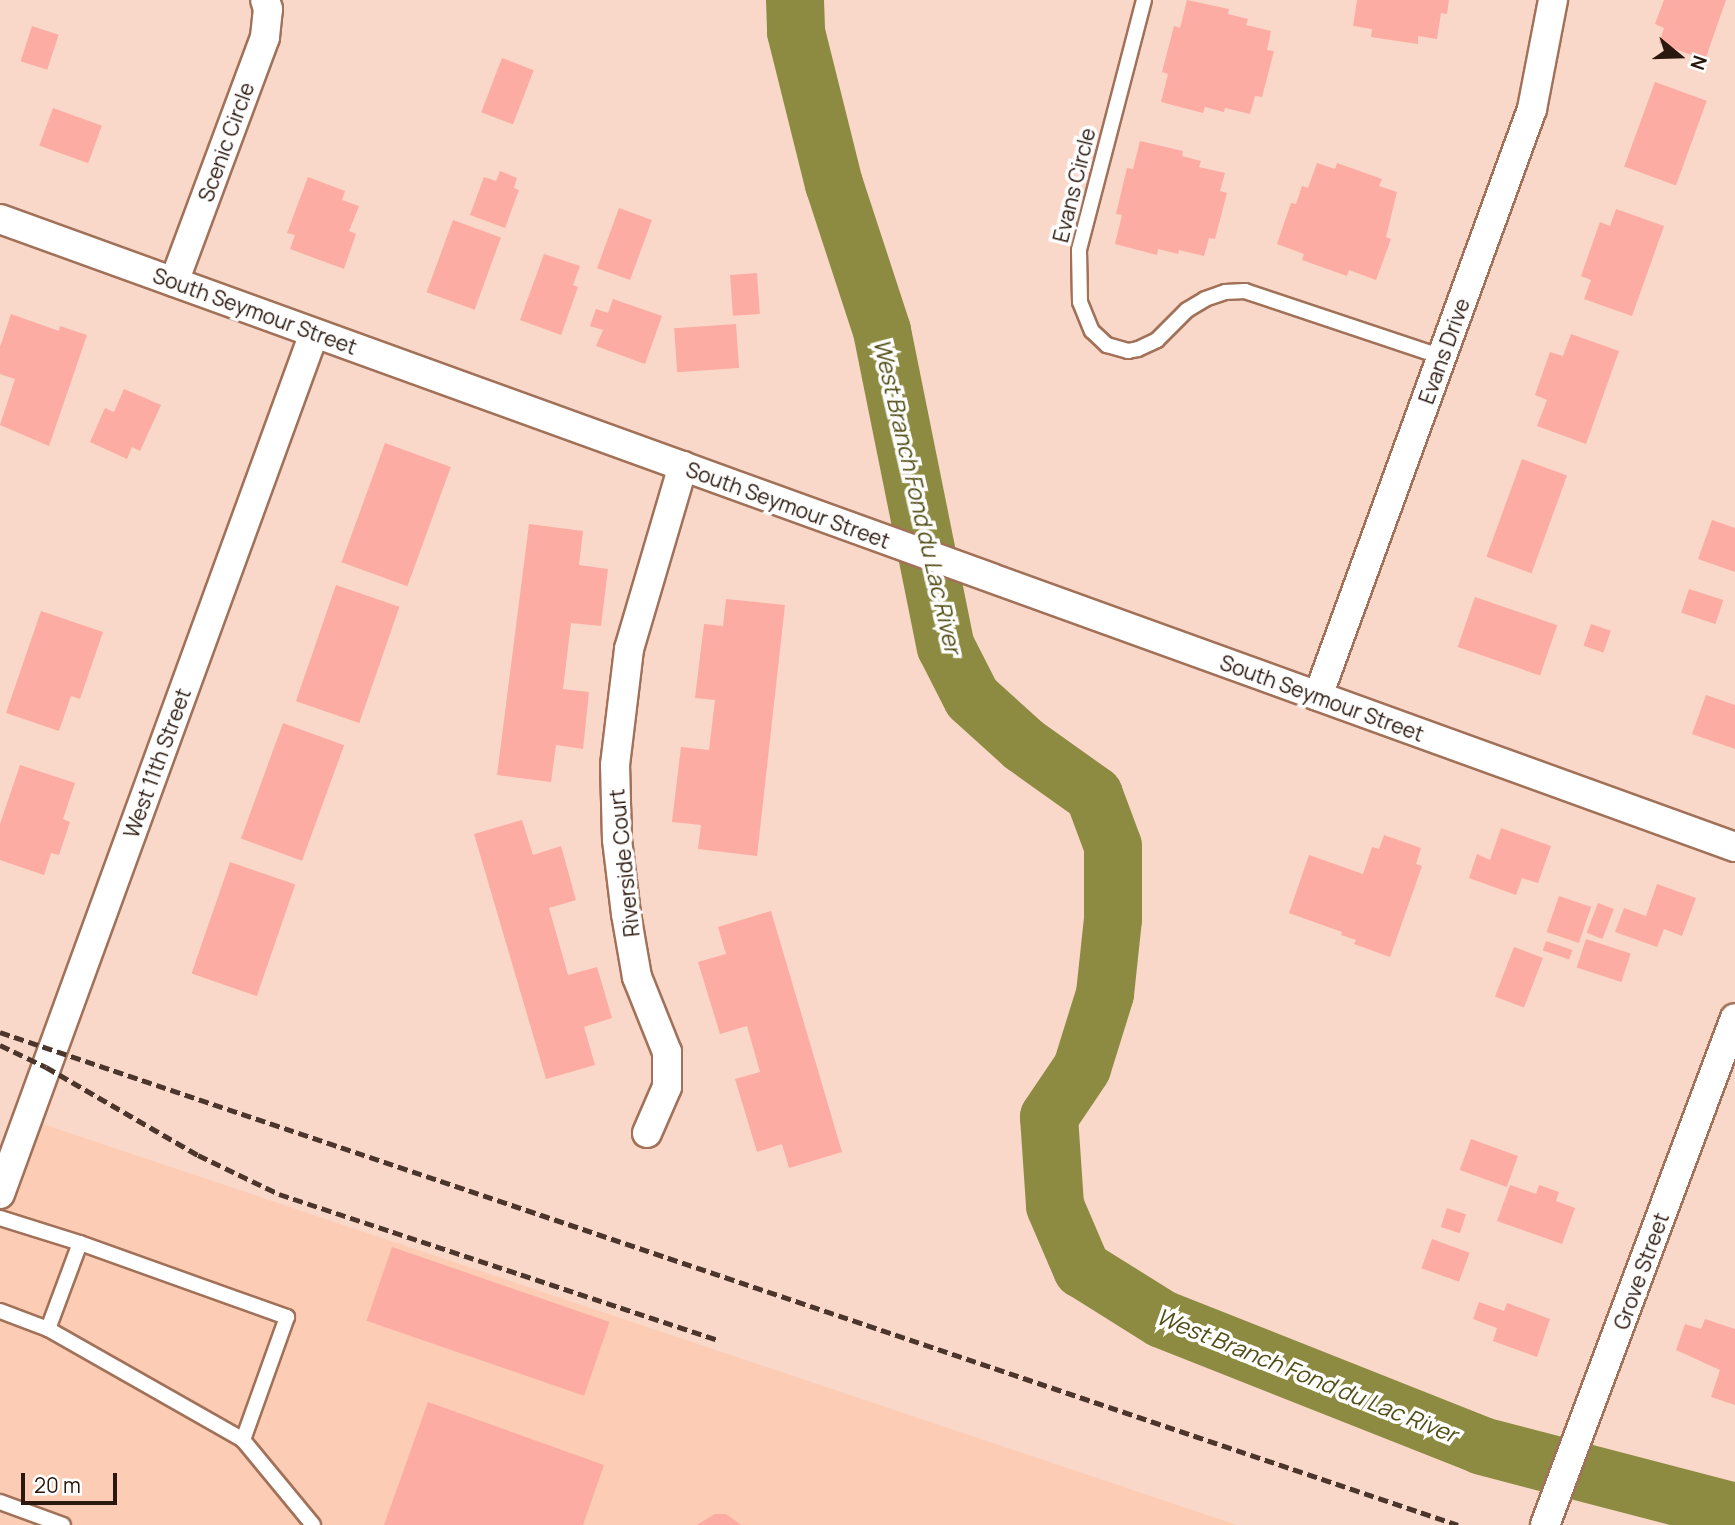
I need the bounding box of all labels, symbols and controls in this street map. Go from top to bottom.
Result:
north arrow [1644,21,1714,91]
text: N [1684,52,1713,74]
street label: Scenic Circle [193,79,259,205]
street label: Evans Circle [1048,125,1100,245]
street label: South Seymour Street [150,262,360,360]
street label: Evans Drive [1413,295,1475,407]
water label: West Branch Fond du Lac River [868,336,968,656]
street label: South Seymour Street [683,456,893,554]
street label: South Seymour Street [1217,649,1427,747]
street label: West 11th Street [118,685,196,841]
street label: Riverside Court [604,788,644,938]
street label: Grove Street [1608,1209,1674,1333]
water label: West Branch Fond du Lac River [1153,1302,1461,1448]
scale bar [24,1458,121,1502]
text: 20 m [34,1471,81,1499]

